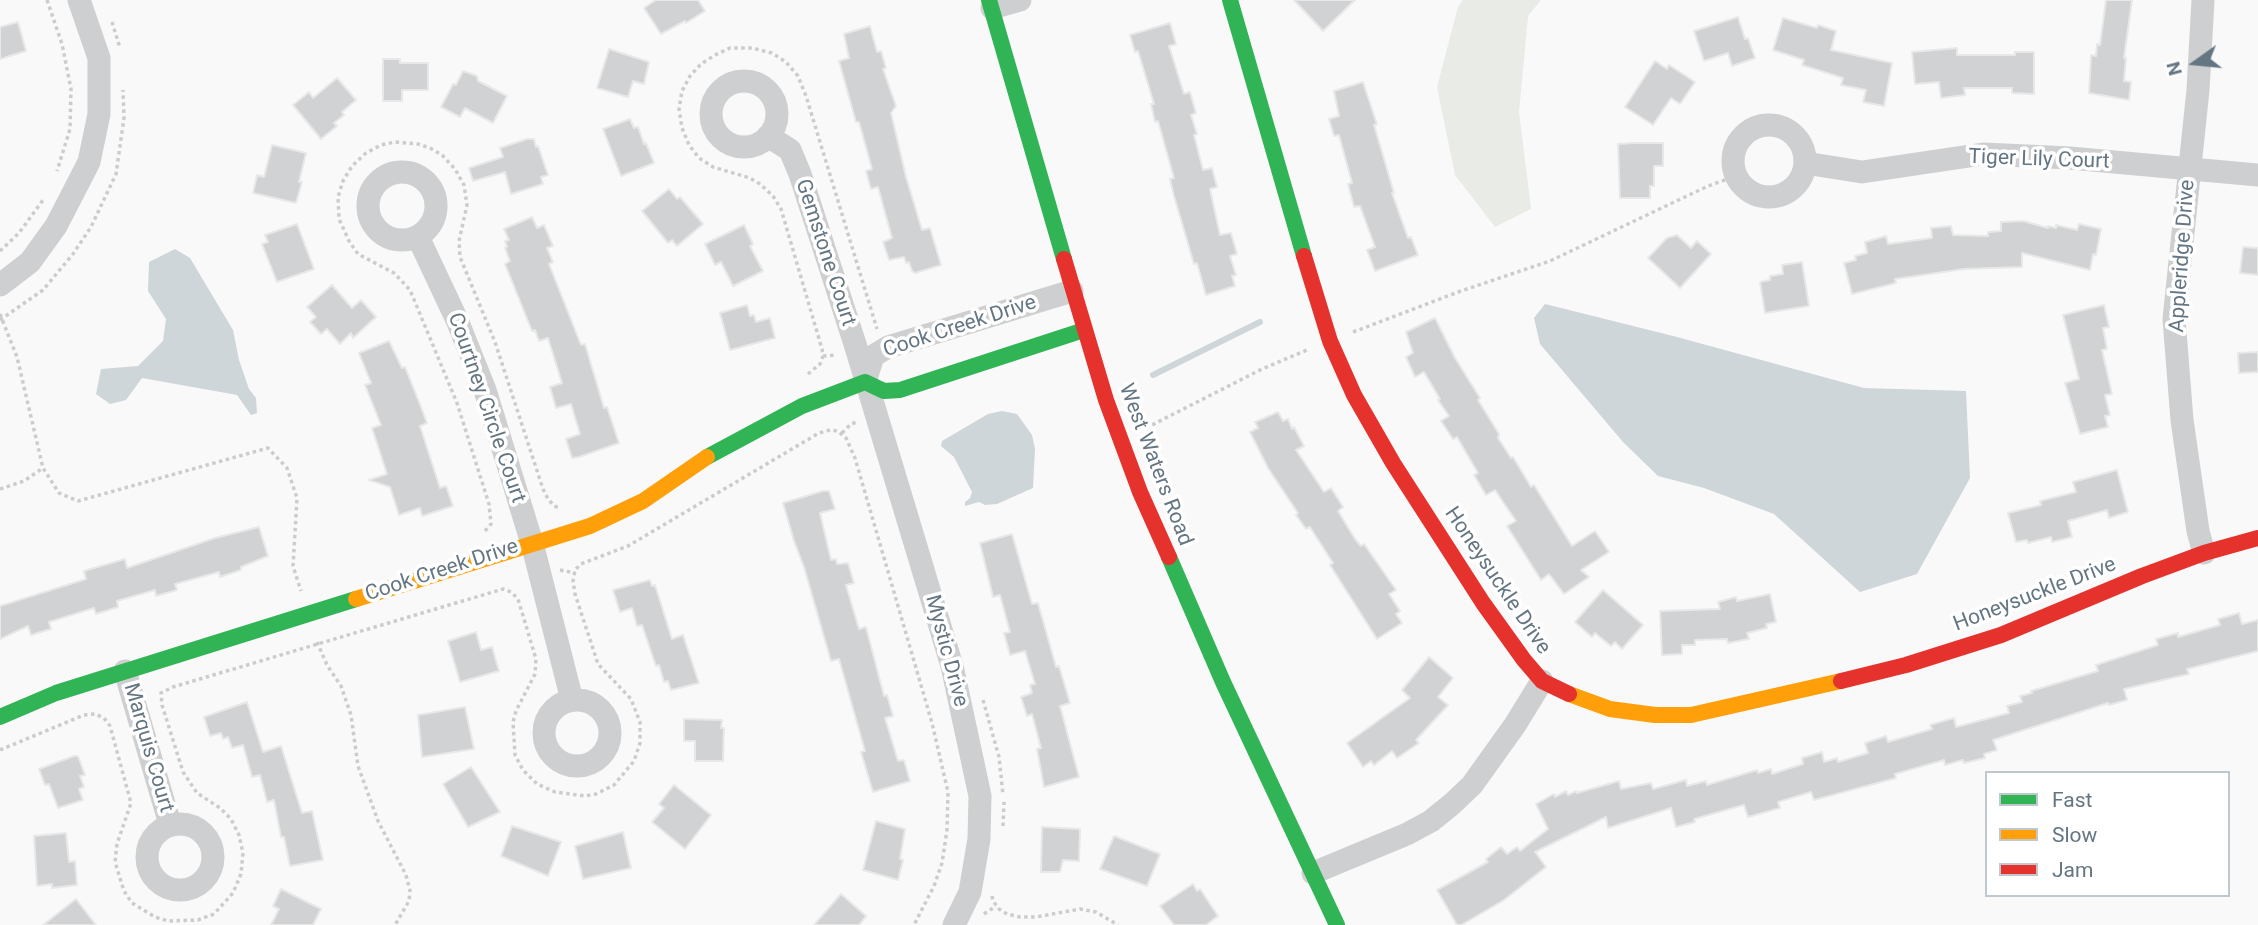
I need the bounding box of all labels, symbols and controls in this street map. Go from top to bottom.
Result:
north arrow [2160,28,2230,98]
text: N [2161,59,2187,78]
street label: Tiger Lily Court [1968,145,2110,175]
street label: Gemstone Court [789,176,861,330]
street label: Appleridge Drive [2165,179,2201,333]
street label: Cook Creek Drive [880,290,1040,364]
street label: Courtney Circle Court [442,310,530,506]
street label: West Waters Road [1113,380,1197,550]
street label: Honeysuckle Drive [1438,503,1556,659]
street label: Cook Creek Drive [362,534,522,608]
street label: Honeysuckle Drive [1950,552,2120,638]
street label: Mystic Drive [919,592,973,710]
street label: Marquis Court [118,681,178,815]
legend [1985,771,2230,897]
text: Fast [2052,788,2092,812]
text: Slow [2052,823,2097,847]
text: Jam [2052,858,2093,882]

